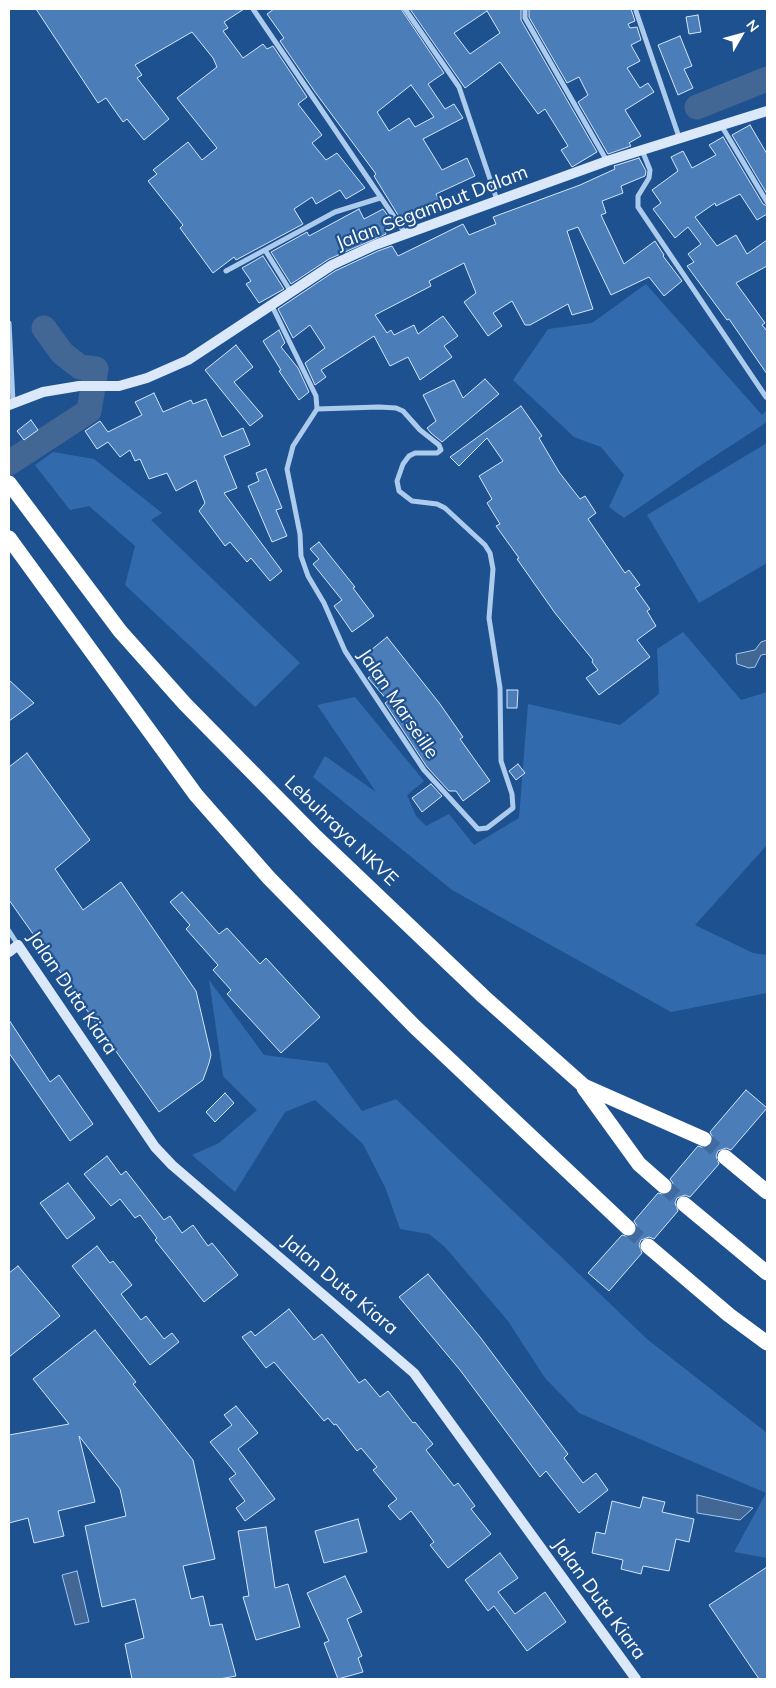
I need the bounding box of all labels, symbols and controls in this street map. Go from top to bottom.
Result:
north arrow [716,10,766,60]
text: N [742,16,763,35]
street label: Jalan Segambut Dalam [333,161,531,255]
street label: Jalan Marseille [353,645,443,763]
street label: Lebuhraya NKVE [280,771,402,891]
street label: Jalan Duta Kiara [22,927,122,1059]
street label: Jalan Duta Kiara [278,1230,402,1340]
street label: Jalan Duta Kiara [547,1534,651,1664]

